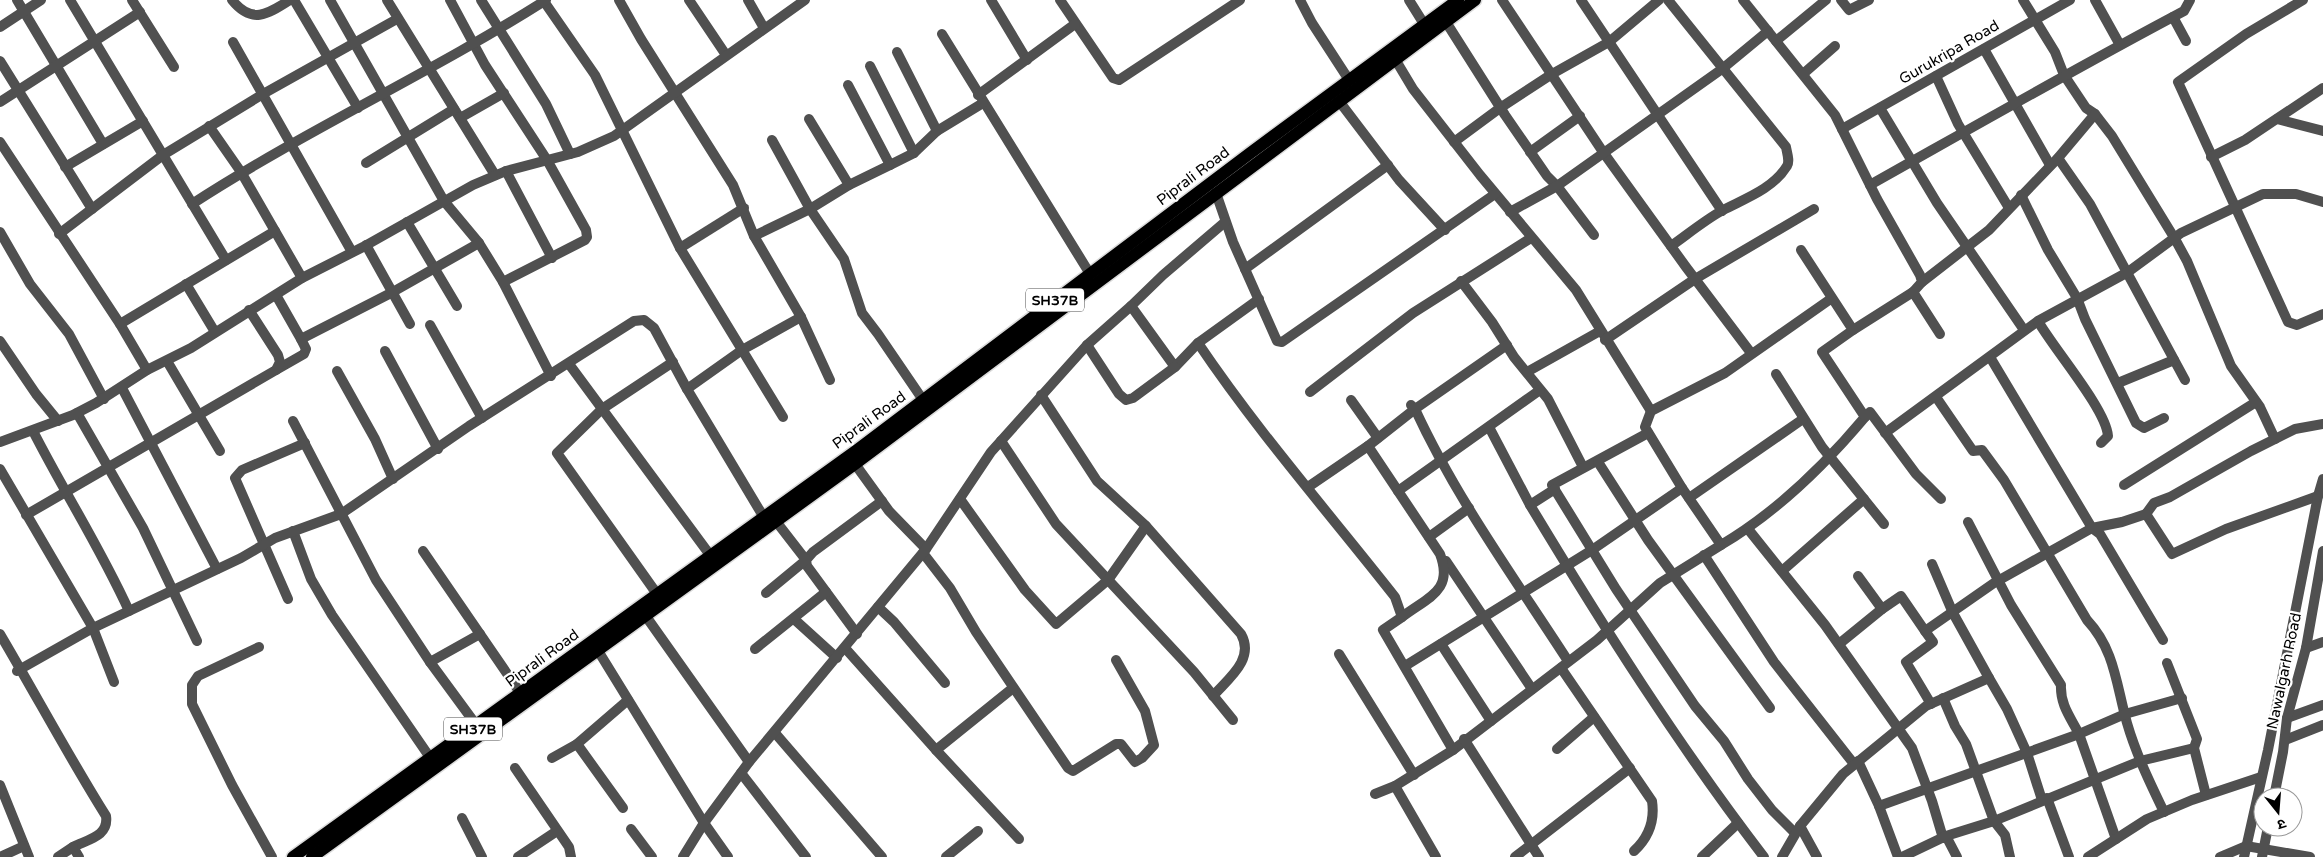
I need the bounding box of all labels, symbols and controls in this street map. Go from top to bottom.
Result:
street label: Gurukripa Road [1896,16,2002,88]
street label: Piprali Road [1153,143,1233,209]
road number: SH37B [1026,288,1084,312]
street label: Piprali Road [829,387,909,453]
street label: Nawalgarh Road [2263,611,2305,731]
street label: Piprali Road [502,625,582,691]
road number: SH37B [444,718,502,741]
north arrow [2253,787,2303,837]
text: उ [2274,815,2288,834]

